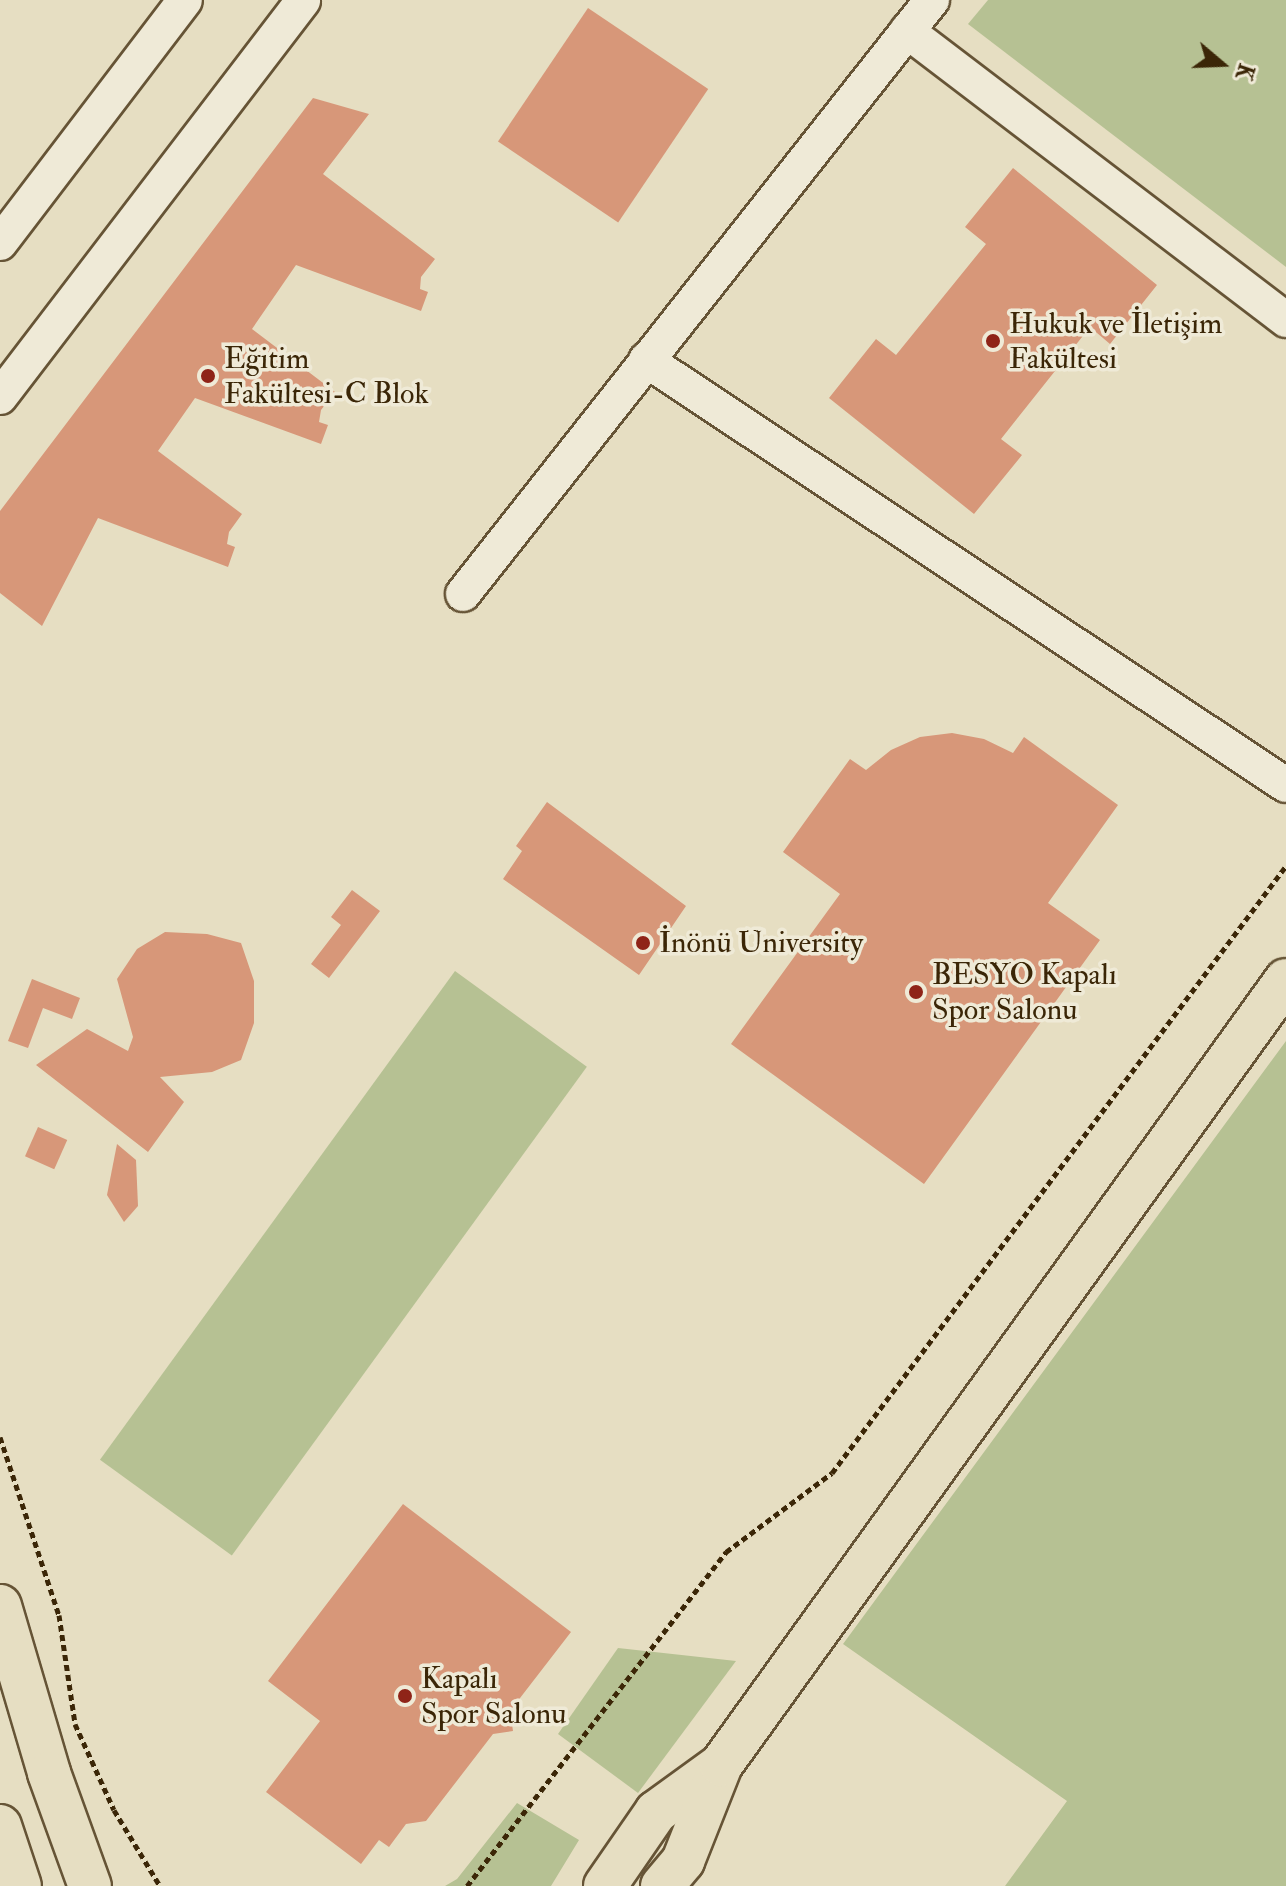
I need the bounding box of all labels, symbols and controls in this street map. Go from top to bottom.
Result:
north arrow [1182,24,1262,104]
text: K [1229,60,1260,84]
place label: Hukuk ve İletişim Fakültesi [1009,306,1222,376]
marker: Hukuk ve İletişim Fakültesi [984,332,1002,350]
place label: Eğitim Fakültesi-C Blok [224,341,429,412]
marker: Eğitim Fakültesi-C Blok [199,367,217,385]
place label: İnönü University [659,925,863,961]
marker: İnönü University [634,934,652,952]
place label: BESYO Kapalı Spor Salonu [932,957,1117,1028]
marker: BESYO Kapalı Spor Salonu [907,983,925,1001]
place label: Kapalı Spor Salonu [421,1661,567,1732]
marker: Kapalı Spor Salonu [396,1687,414,1705]

